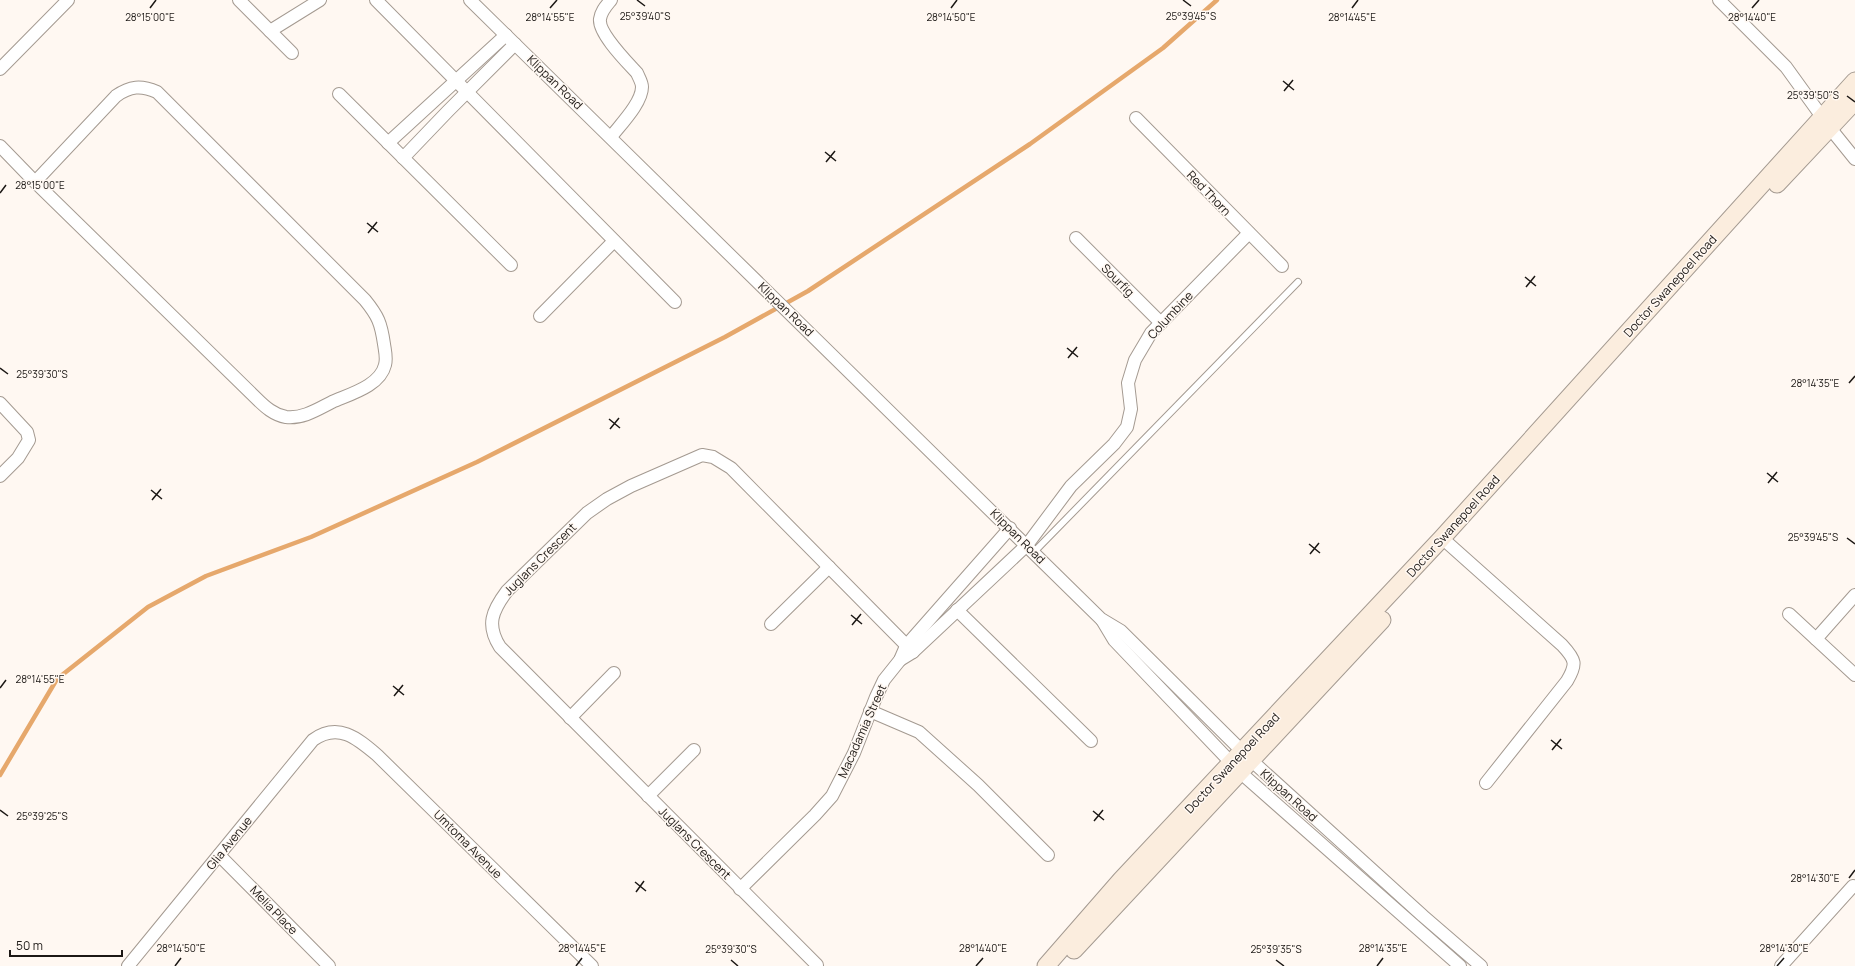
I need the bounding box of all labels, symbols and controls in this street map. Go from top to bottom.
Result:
text: 25°39'40"S [620,9,670,23]
text: 25°39'45"S [1166,9,1216,23]
text: 28°15'00"E [125,10,175,24]
text: 28°14'55"E [526,10,575,24]
text: 28°14'50"E [926,10,976,24]
text: 28°14'45"E [1328,10,1376,24]
text: 28°14'40"E [1728,10,1776,24]
street label: Klippan Road [523,51,587,113]
text: 25°39'50"S [1787,88,1839,102]
street label: Red Thorn [1183,167,1235,219]
text: 28°15'00"E [15,178,65,192]
street label: Doctor Swanepoel Road [1620,231,1720,341]
street label: Sourfig [1098,260,1138,300]
street label: Klippan Road [754,278,818,340]
street label: Columbine [1143,287,1197,343]
text: 25°39'30"S [16,367,68,381]
text: 28°14'35"E [1791,376,1840,390]
street label: Doctor Swanepoel Road [1403,471,1503,581]
street label: Klippan Road [987,505,1049,567]
street label: Juglans Crescent [500,519,580,599]
text: 25°39'45"S [1788,530,1838,544]
text: 28°14'55"E [16,672,65,686]
street label: Macadamia Street [834,681,890,781]
street label: Doctor Swanepoel Road [1181,709,1283,817]
street label: Klippan Road [1257,765,1321,825]
street label: Juglans Crescent [655,803,735,883]
street label: Umtoma Avenue [430,806,506,882]
text: 25°39'25"S [16,809,68,823]
street label: Glia Avenue [202,813,256,873]
text: 28°14'30"E [1791,871,1840,885]
street label: Melia Place [246,882,302,938]
scale bar [10,932,122,958]
text: 50 m [16,937,43,954]
text: 28°14'50"E [156,941,206,955]
text: 28°14'45"E [558,941,606,955]
text: 28°14'40"E [959,941,1007,955]
text: 28°14'35"E [1359,941,1408,955]
text: 28°14'30"E [1760,941,1809,955]
text: 25°39'30"S [705,942,757,956]
text: 25°39'35"S [1250,942,1302,956]

